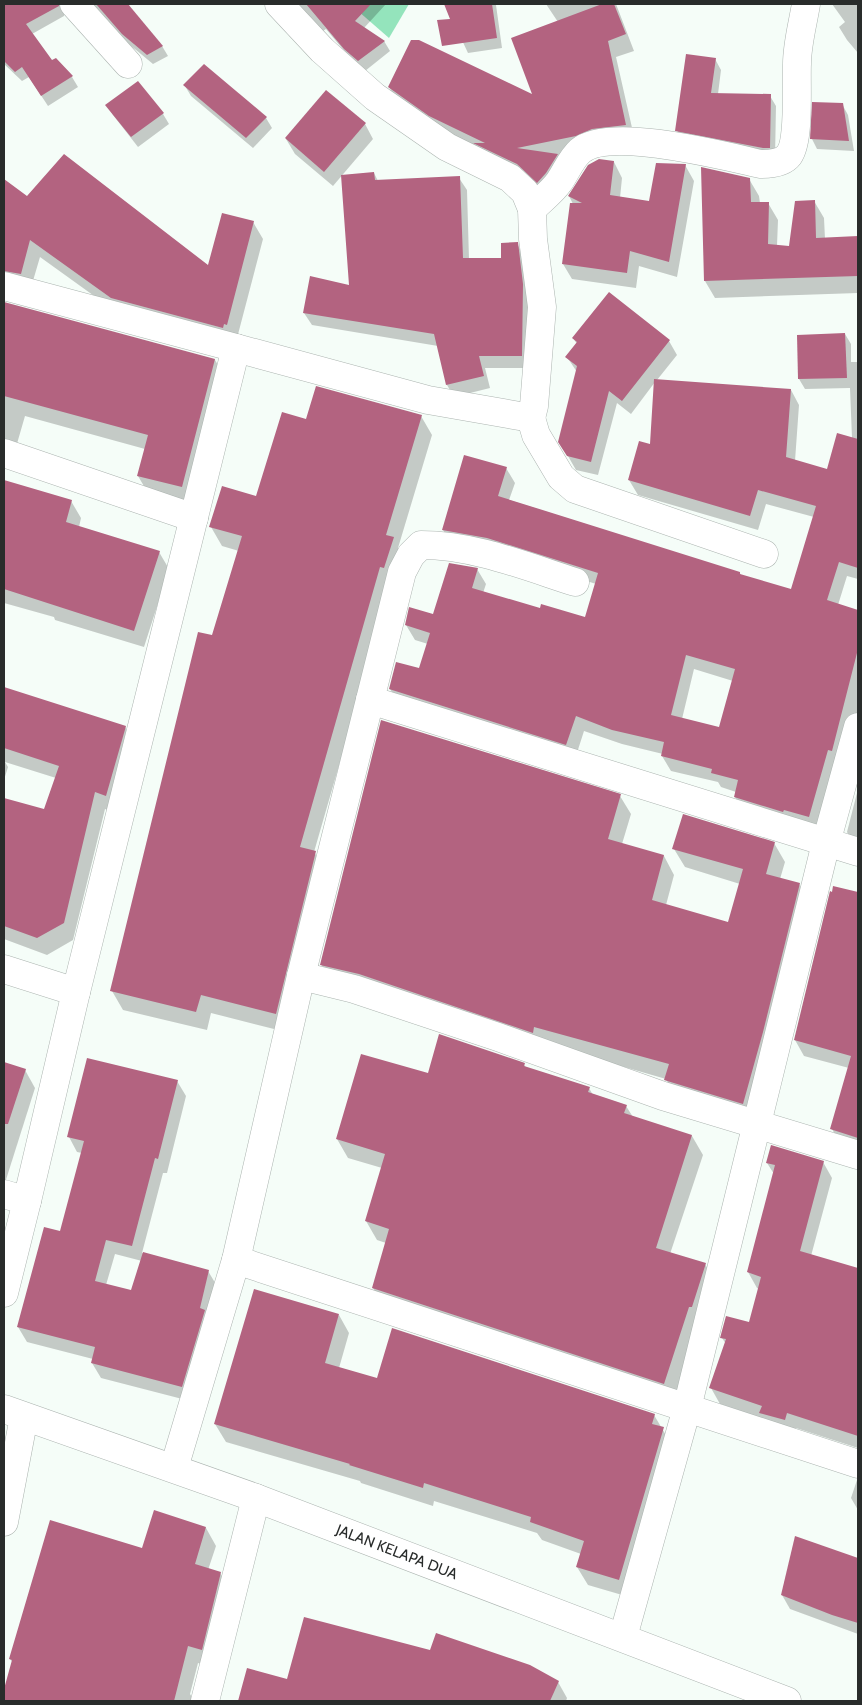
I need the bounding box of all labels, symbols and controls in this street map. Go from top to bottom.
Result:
street label: JALAN KELAPA DUA [333,1520,461,1583]

